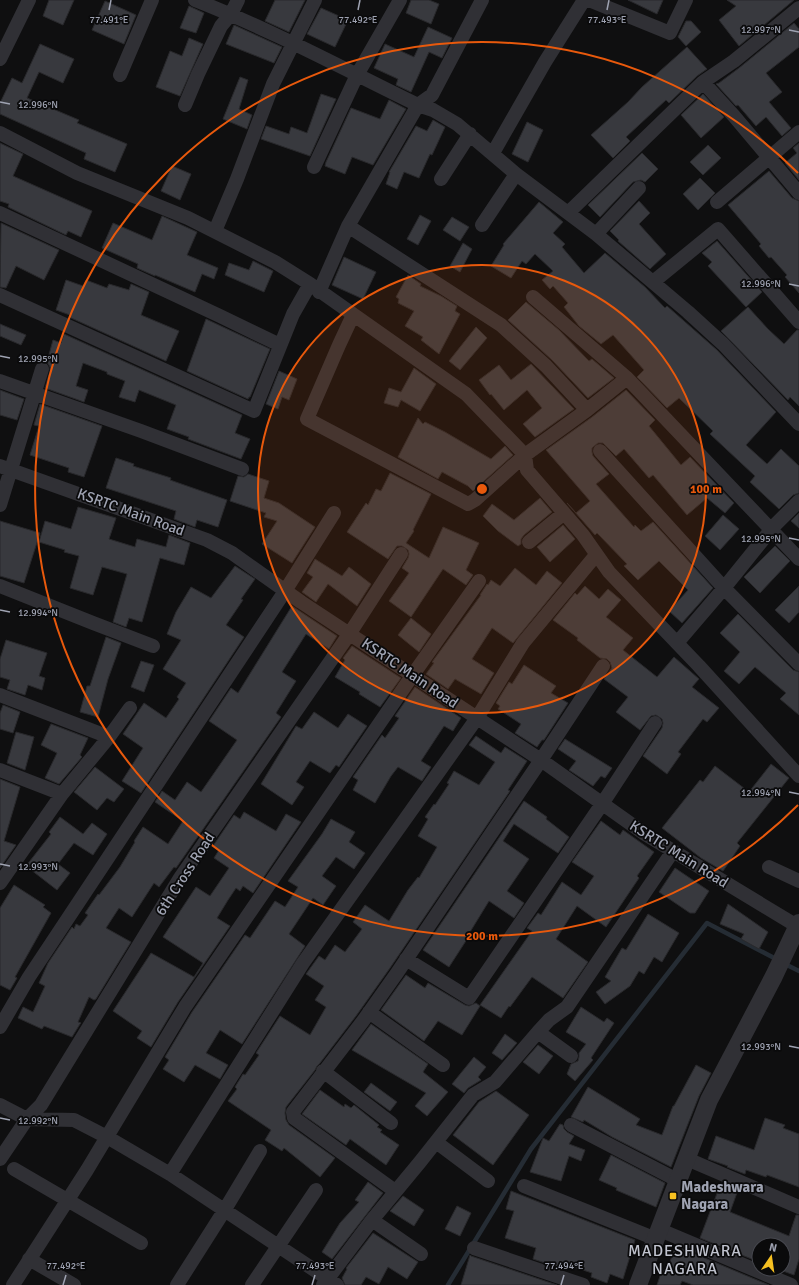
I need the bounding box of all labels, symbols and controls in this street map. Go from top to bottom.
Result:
text: 77.491°E [90,14,129,26]
text: 77.492°E [339,14,378,26]
text: 77.493°E [588,14,627,26]
text: 12.997°N [741,24,781,36]
text: 12.996°N [18,99,58,111]
text: 12.996°N [741,278,781,290]
text: 12.995°N [18,353,58,365]
centre of rings [475,482,489,496]
text: 100 m [690,482,722,497]
street label: KSRTC Main Road [75,484,187,540]
text: 12.995°N [741,533,781,545]
text: 12.994°N [18,607,58,619]
street label: KSRTC Main Road [358,634,462,712]
text: 12.994°N [741,787,781,799]
street label: KSRTC Main Road [626,816,732,892]
street label: 6th Cross Road [151,829,219,919]
text: 12.993°N [18,861,58,873]
text: 200 m [466,929,498,944]
text: 12.993°N [741,1041,781,1053]
text: 12.992°N [18,1115,58,1127]
place label: Madeshwara Nagara [681,1178,764,1213]
marker: Madeshwara Nagara [668,1191,678,1201]
north arrow [751,1237,791,1277]
district label: MADESHWARA NAGARA [628,1241,742,1279]
text: N [768,1241,778,1255]
text: 77.492°E [47,1260,86,1272]
text: 77.493°E [296,1260,335,1272]
text: 77.494°E [545,1260,584,1272]

